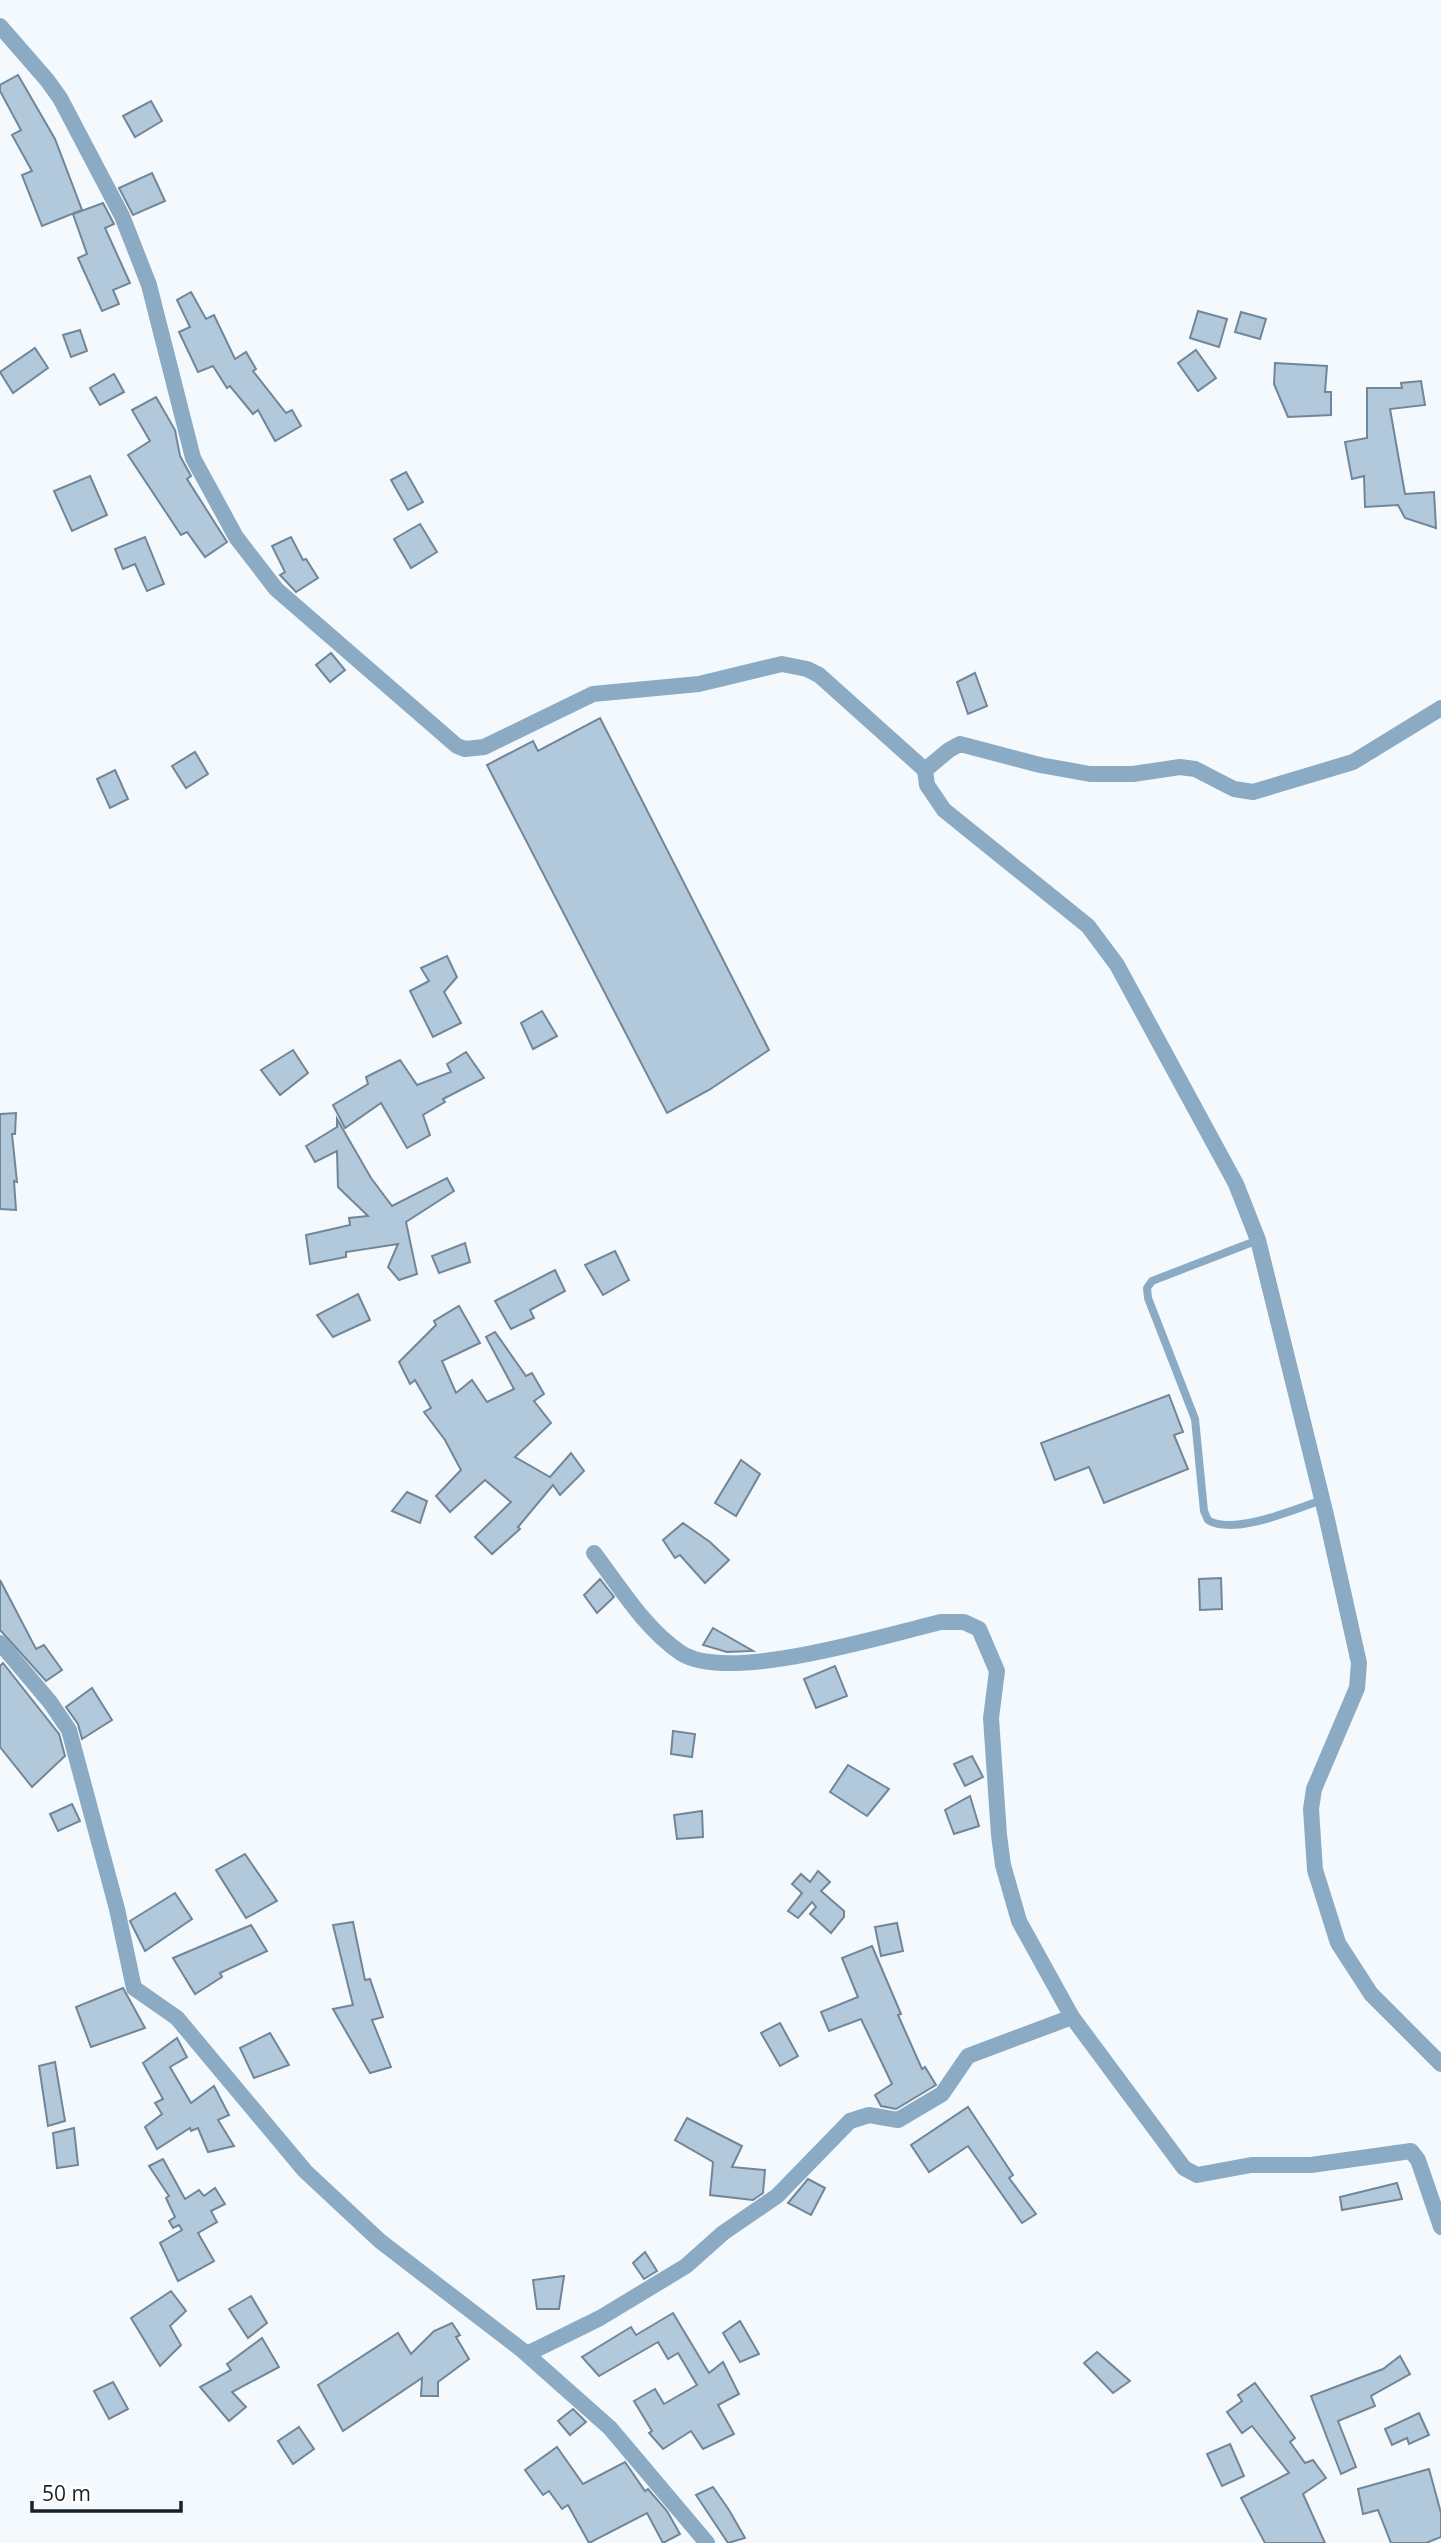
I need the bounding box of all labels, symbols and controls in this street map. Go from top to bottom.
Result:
scale bar [32,2470,180,2514]
text: 50 m [42,2479,91,2507]

